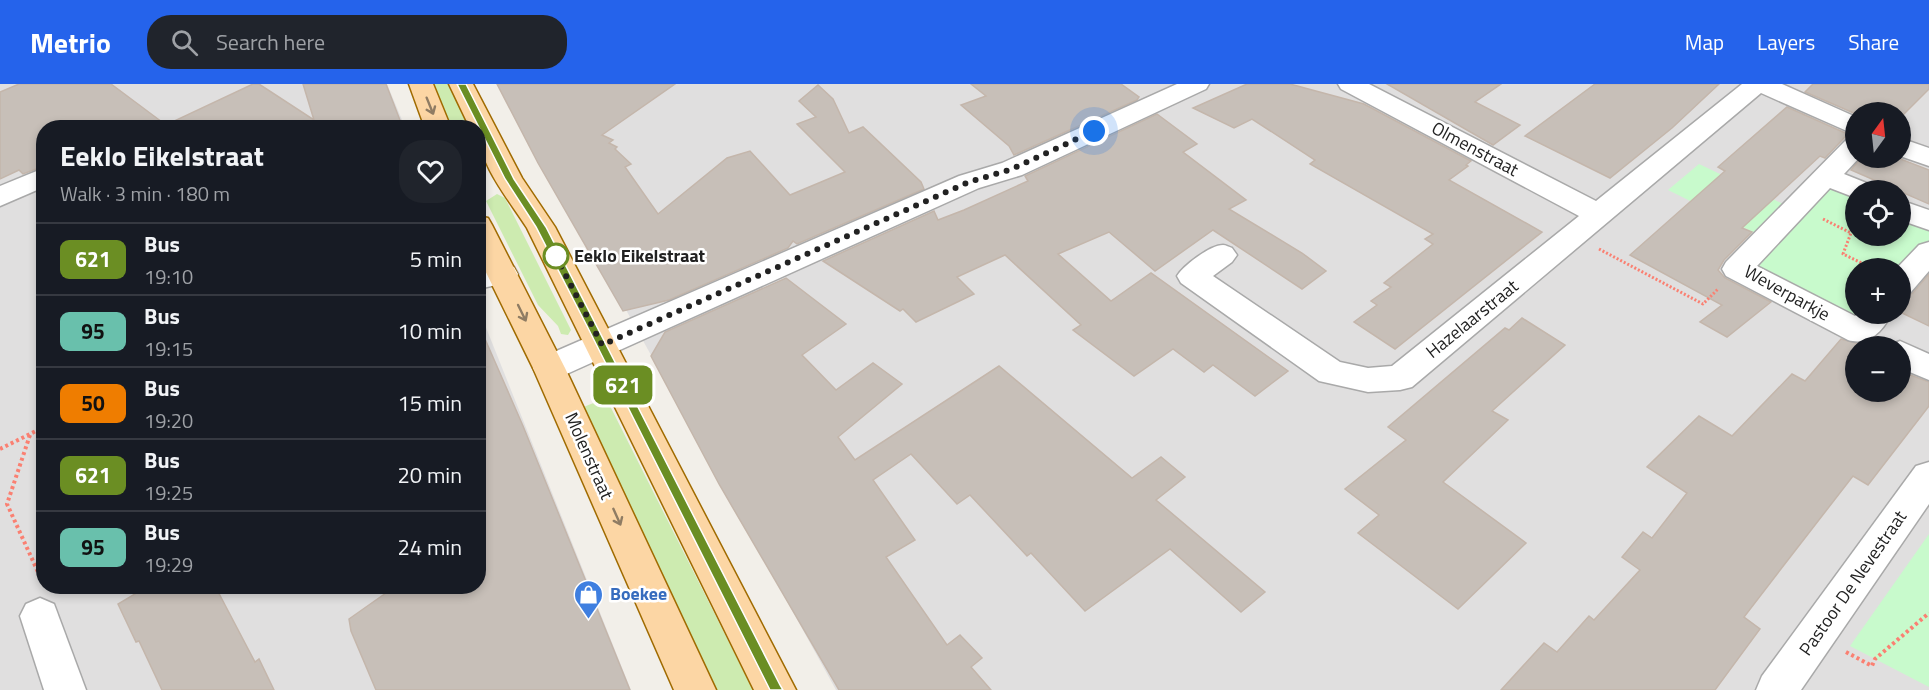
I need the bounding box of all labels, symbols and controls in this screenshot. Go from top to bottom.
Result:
search box [147,15,567,69]
text: Metrio [30,21,111,64]
text: Search here [216,25,325,59]
icon: search [168,26,201,59]
text: Map [1685,26,1724,58]
text: Layers [1757,26,1815,58]
text: Share [1848,26,1899,58]
one-way arrow [425,96,436,114]
north arrow [1845,102,1911,168]
map controls [1845,102,1911,402]
street label: Olmenstraat [1427,114,1524,183]
your location [1079,116,1109,146]
text: Eeklo Eikelstraat [60,134,264,177]
button: heart [399,140,462,203]
text: Walk · 3 min · 180 m [60,178,230,209]
button: locate [1845,180,1911,246]
text: Bus [144,227,180,261]
text: 5 min [410,242,462,276]
place label: Eeklo Eikelstraat [574,242,706,269]
text: 621 [75,243,111,275]
marker: Eeklo Eikelstraat [543,243,569,269]
street label: Weverparkje [1739,258,1835,327]
button: + [1845,258,1911,324]
text: 19:10 [144,261,193,292]
street label: Hazelaarstraat [1420,272,1524,364]
text: Bus [144,299,180,333]
one-way arrow [517,303,529,321]
text: 10 min [397,314,462,348]
text: 95 [81,315,105,347]
text: 19:15 [144,333,193,364]
button: − [1845,336,1911,402]
line badge: 621 [588,366,658,404]
text: 621 [605,369,641,401]
text: Bus [144,371,180,405]
text: 15 min [397,386,462,420]
text: 50 [81,387,105,419]
text: 19:20 [144,405,193,436]
street label: Molenstraat [558,408,621,504]
text: Bus [144,443,180,477]
text: 20 min [397,458,462,492]
text: 621 [75,459,111,491]
text: 19:25 [144,477,193,508]
street label: Pastoor De Nevestraat [1792,504,1913,661]
one-way arrow [611,507,623,525]
text: Bus [144,515,180,549]
text: 24 min [397,530,462,564]
text: 95 [81,531,105,563]
text: 19:29 [144,549,193,580]
shop icon: Boekee [573,578,605,620]
place label: Boekee [610,580,667,607]

